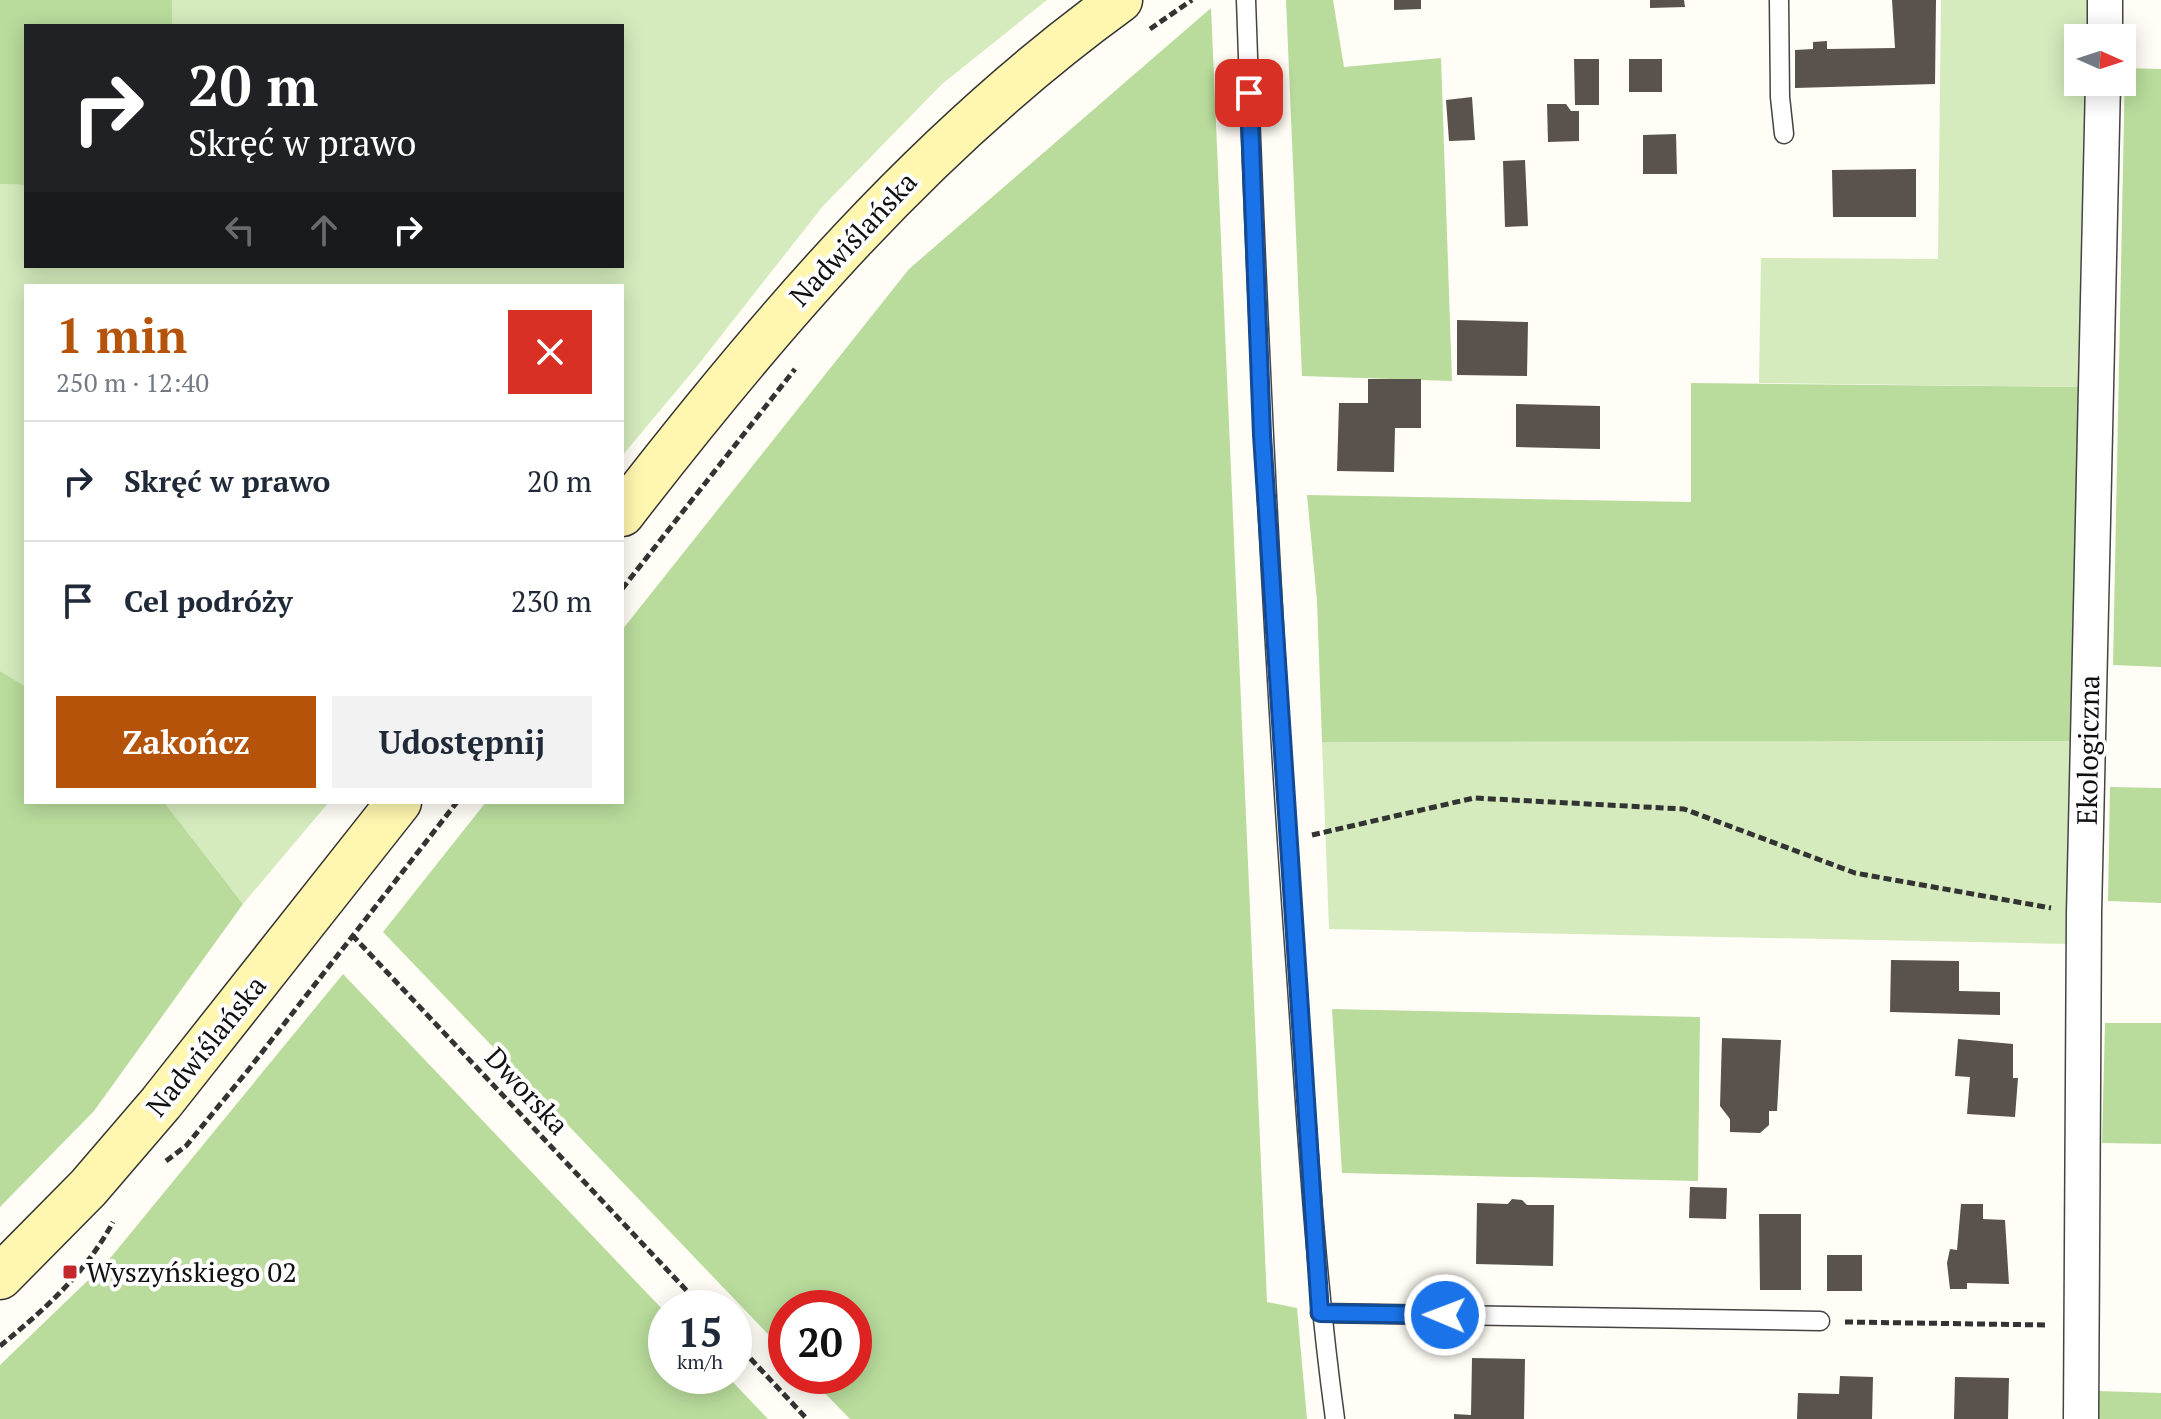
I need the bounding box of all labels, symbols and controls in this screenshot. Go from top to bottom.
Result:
north arrow [2064,24,2136,96]
map controls [2064,24,2136,96]
text: 20 m [188,48,318,122]
icon: right [56,56,160,160]
pin [1215,59,1283,127]
icon: arrive [1227,71,1271,115]
text: Skręć w prawo [188,119,416,166]
street label: Nadwiślańska [781,163,924,314]
icon: left [218,208,262,252]
icon: ahead [302,208,346,252]
icon: right [386,208,430,252]
text: 1 min [56,303,187,367]
button: close [508,310,592,394]
text: 250 m · 12:40 [56,365,209,399]
icon: right [56,459,100,503]
text: Skręć w prawo [124,461,330,501]
text: 20 m [527,461,592,501]
icon: arrive [56,579,100,623]
text: Cel podróży [124,581,293,621]
text: 230 m [511,581,592,621]
street label: Ekologiczna [2068,675,2107,825]
button: Zakończ [56,696,316,788]
button: Udostępnij [332,696,592,788]
street label: Nadwiślańska [137,968,274,1124]
street label: Dworska [477,1039,577,1142]
place label: Wyszyńskiego 02 [86,1253,297,1290]
marker: Wyszyńskiego 02 [61,1263,79,1281]
position arrow [1403,1273,1487,1357]
speed limit sign: 20 [768,1290,872,1394]
text: 15 [677,1305,723,1358]
text: km/h [677,1348,723,1375]

